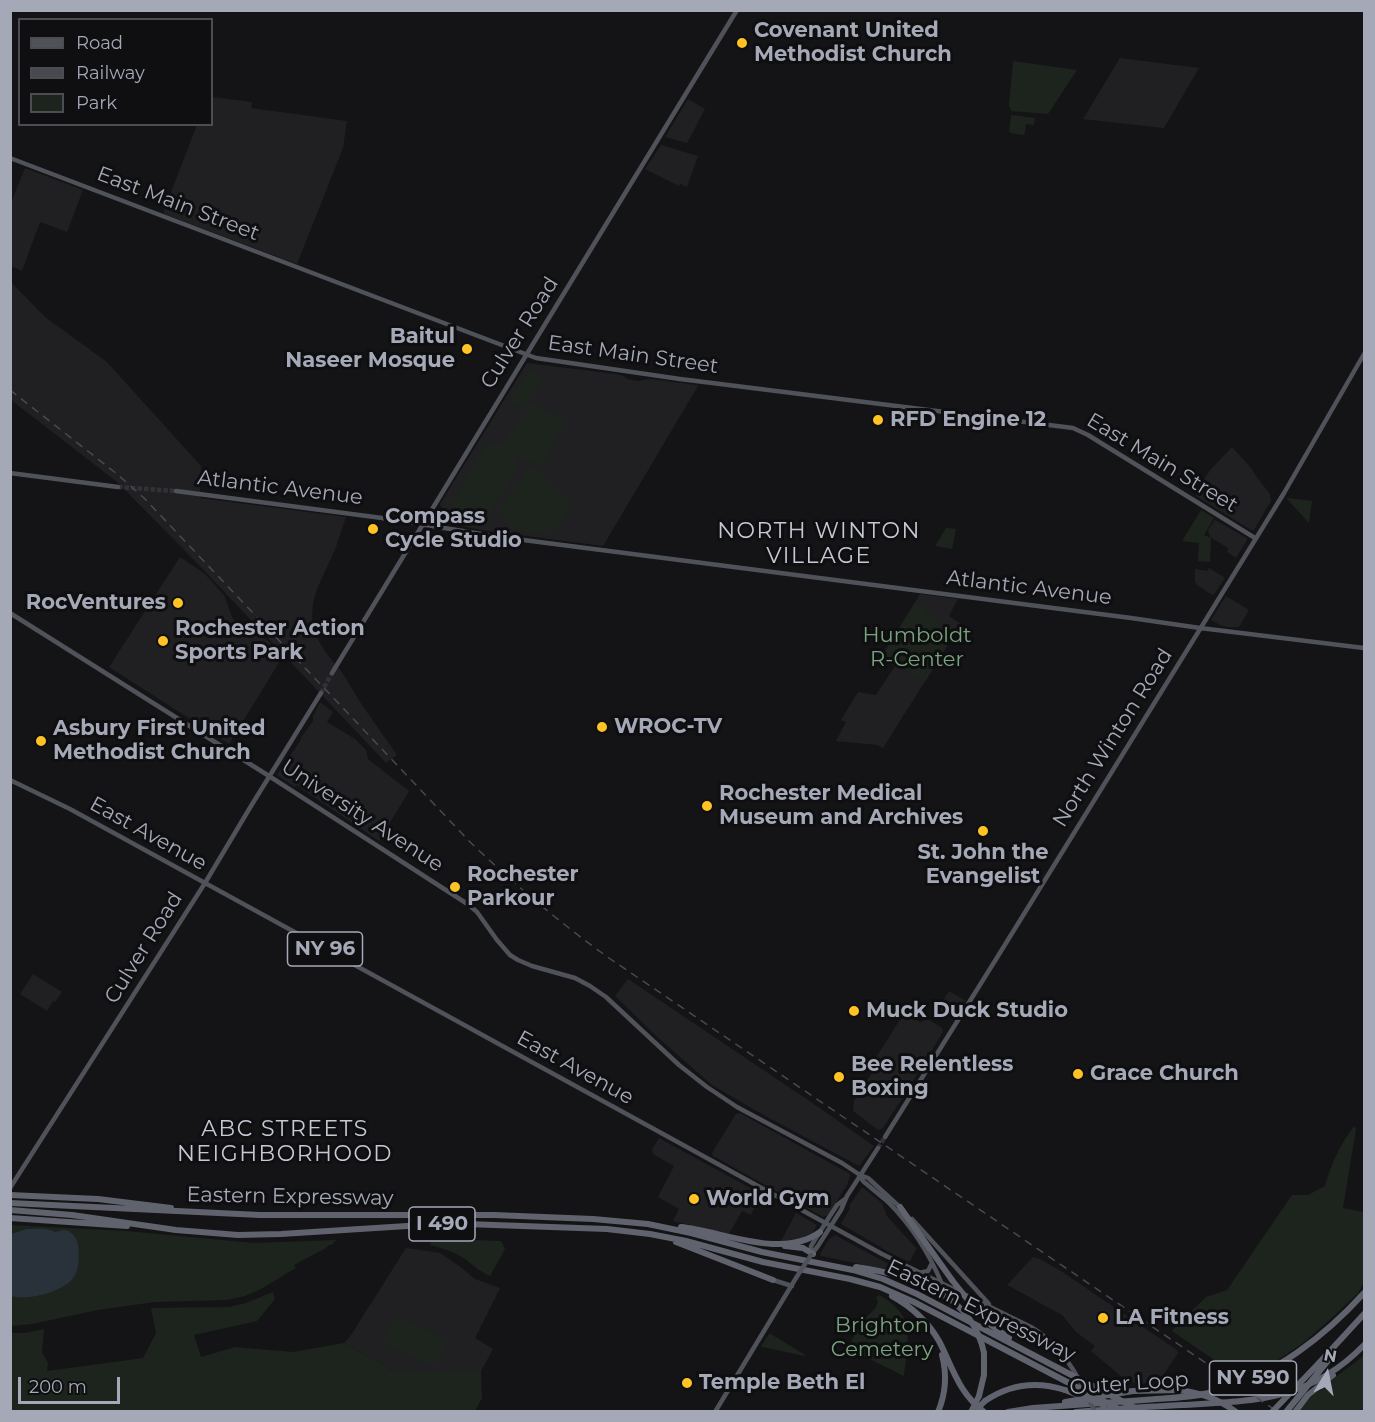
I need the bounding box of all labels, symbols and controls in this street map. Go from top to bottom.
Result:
legend [18,18,213,126]
place label: Covenant United Methodist Church [754,18,952,68]
text: Road [76,32,123,54]
marker: Covenant United Methodist Church [735,36,749,50]
text: Railway [76,62,145,84]
text: Park [76,92,117,114]
street label: East Main Street [93,161,263,247]
street label: Culver Road [476,273,564,393]
place label: Baitul Naseer Mosque [285,324,455,374]
street label: East Main Street [546,331,720,379]
marker: Baitul Naseer Mosque [460,342,474,356]
place label: RFD Engine 12 [890,407,1046,433]
street label: East Main Street [1082,408,1242,518]
marker: RFD Engine 12 [871,413,885,427]
street label: Atlantic Avenue [196,465,364,511]
place label: Compass Cycle Studio [385,504,522,554]
district label: NORTH WINTON VILLAGE [717,519,921,570]
marker: Compass Cycle Studio [366,522,380,536]
street label: Atlantic Avenue [945,565,1113,611]
place label: RocVentures [26,590,166,616]
marker: RocVentures [171,596,185,610]
place label: Rochester Action Sports Park [175,616,365,666]
park label: Humboldt R-Center [862,623,972,673]
marker: Rochester Action Sports Park [156,634,170,648]
street label: North Winton Road [1048,644,1178,832]
place label: WROC-TV [614,714,722,740]
place label: Asbury First United Methodist Church [53,716,266,766]
marker: WROC-TV [595,720,609,734]
marker: Asbury First United Methodist Church [34,734,48,748]
street label: University Avenue [276,754,448,878]
place label: Rochester Medical Museum and Archives [719,781,963,831]
street label: East Avenue [85,792,211,876]
marker: Rochester Medical Museum and Archives [700,799,714,813]
marker: St. John the Evangelist [976,824,990,838]
place label: St. John the Evangelist [917,840,1049,890]
place label: Rochester Parkour [467,862,579,912]
marker: Rochester Parkour [448,880,462,894]
street label: Culver Road [100,888,188,1008]
road number: NY 96 [288,932,362,966]
place label: Muck Duck Studio [866,998,1068,1024]
marker: Muck Duck Studio [847,1004,861,1018]
street label: East Avenue [512,1026,638,1110]
place label: Bee Relentless Boxing [851,1052,1013,1102]
place label: Grace Church [1090,1061,1239,1087]
marker: Grace Church [1071,1067,1085,1081]
marker: Bee Relentless Boxing [832,1070,846,1084]
district label: ABC STREETS NEIGHBORHOOD [177,1117,393,1168]
street label: Eastern Expressway [186,1183,394,1211]
place label: World Gym [706,1186,830,1212]
marker: World Gym [687,1192,701,1206]
road number: I 490 [409,1207,475,1241]
street label: Eastern Expressway [882,1254,1080,1368]
place label: LA Fitness [1115,1305,1229,1331]
marker: LA Fitness [1096,1311,1110,1325]
park label: Brighton Cemetery [831,1313,933,1363]
north arrow [1297,1344,1357,1404]
text: N [1322,1345,1338,1366]
road number: NY 590 [1210,1361,1296,1395]
scale bar [21,1365,123,1403]
street label: Outer Loop [1069,1367,1189,1401]
place label: Temple Beth El [699,1370,865,1396]
text: 200 m [29,1376,87,1398]
marker: Temple Beth El [680,1376,694,1390]

